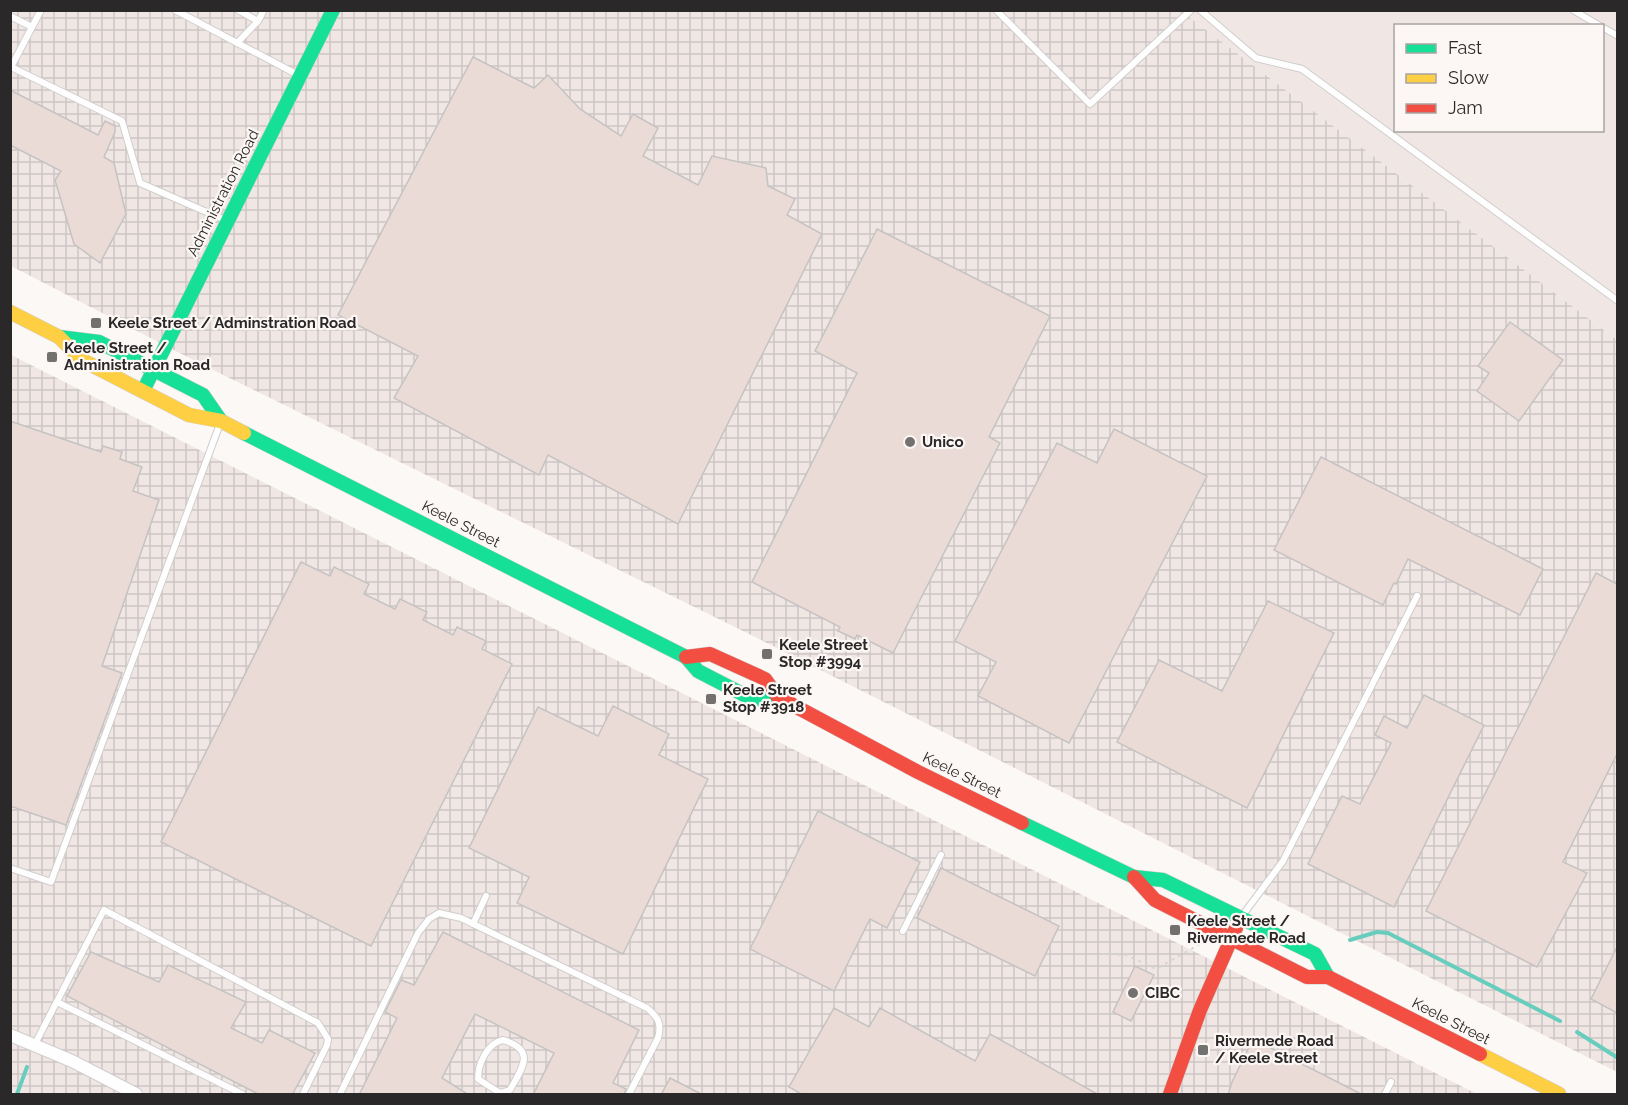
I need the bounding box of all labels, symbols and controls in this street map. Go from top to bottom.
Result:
legend [1394,24,1604,132]
text: Fast [1448,37,1482,58]
text: Slow [1448,67,1489,88]
text: Jam [1448,97,1483,118]
street label: Administration Road [183,127,263,259]
place label: Keele Street / Adminstration Road [108,314,357,332]
marker: Keele Street / Adminstration Road [89,316,103,330]
place label: Keele Street / Administration Road [64,339,210,374]
marker: Keele Street / Administration Road [45,350,59,364]
place label: Unico [922,433,963,451]
marker: Unico [903,435,917,449]
street label: Keele Street [419,497,503,551]
place label: Keele Street Stop #3994 [779,636,868,671]
marker: Keele Street Stop #3994 [760,647,774,661]
place label: Keele Street Stop #3918 [723,681,812,716]
marker: Keele Street Stop #3918 [704,692,718,706]
street label: Keele Street [920,748,1004,802]
place label: Keele Street / Rivermede Road [1187,912,1306,947]
marker: Keele Street / Rivermede Road [1168,923,1182,937]
place label: CIBC [1145,984,1180,1002]
marker: CIBC [1126,986,1140,1000]
street label: Keele Street [1409,994,1493,1048]
place label: Rivermede Road / Keele Street [1215,1032,1334,1067]
marker: Rivermede Road / Keele Street [1196,1043,1210,1057]

